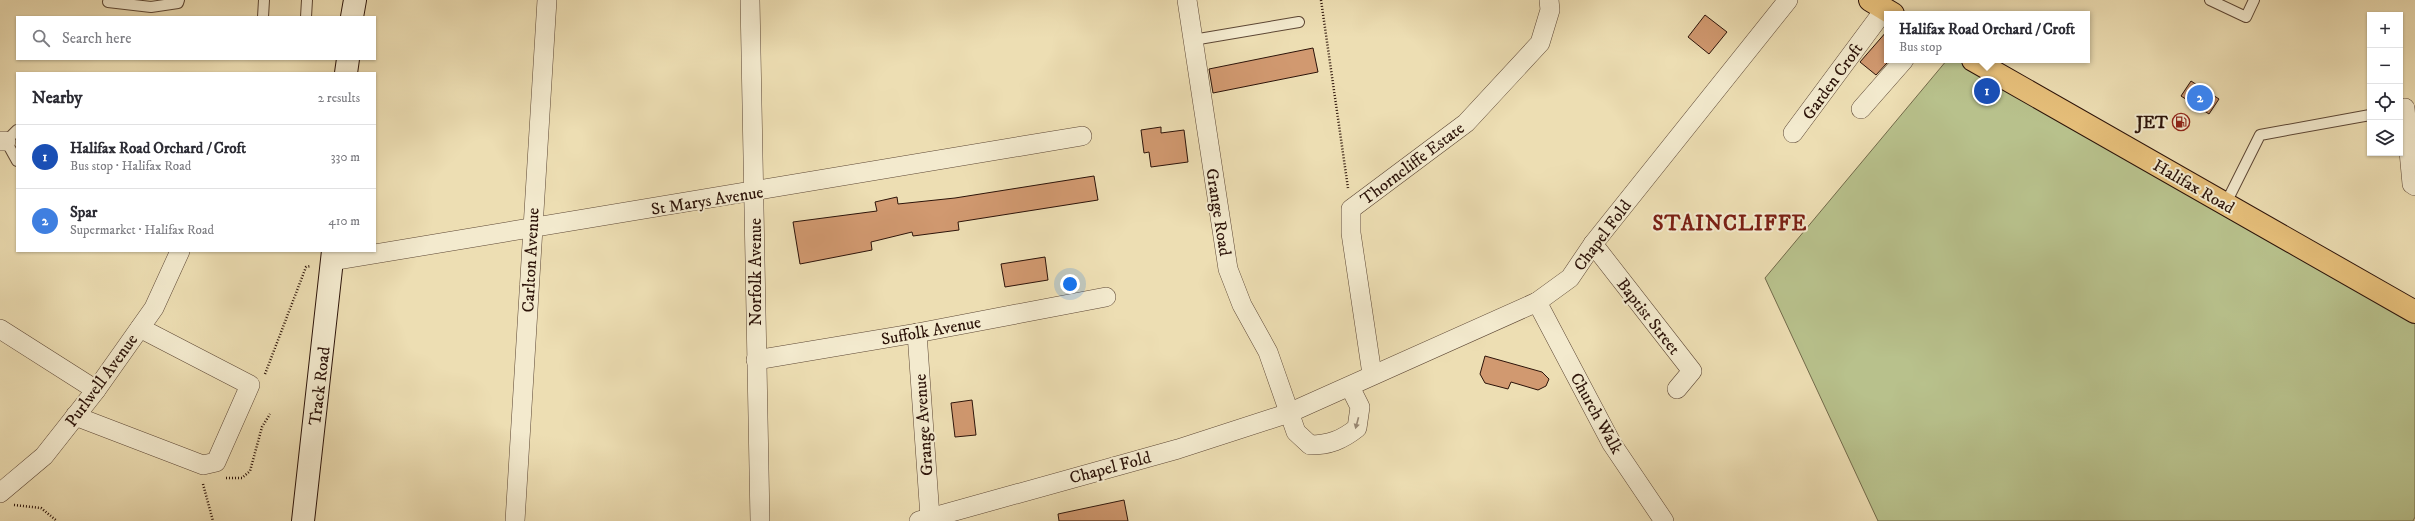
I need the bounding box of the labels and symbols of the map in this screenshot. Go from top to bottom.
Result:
street label: Garden Croft [1797,38,1868,124]
pin: 1 [1974,76,2000,106]
pin: 2 [2187,83,2213,113]
place label: JET [2134,112,2169,134]
fuel station icon: JET [2171,112,2191,132]
street label: Thorncliffe Estate [1356,117,1469,210]
street label: Halifax Road [2149,155,2239,219]
street label: Grange Road [1200,167,1236,258]
street label: St Marys Avenue [649,181,765,221]
street label: Chapel Fold [1569,195,1637,276]
street label: Carlton Avenue [517,207,545,313]
district label: STAINCLIFFE [1653,211,1807,237]
street label: Norfolk Avenue [745,218,767,326]
your location [1060,274,1080,294]
street label: Baptist Street [1611,274,1685,360]
street label: Suffolk Avenue [880,311,983,351]
street label: Purlwell Avenue [61,330,143,432]
street label: Track Road [304,345,336,427]
street label: Church Walk [1565,369,1628,459]
street label: Grange Avenue [909,373,939,477]
one-way arrow [1353,416,1359,429]
street label: Chapel Fold [1067,446,1154,489]

